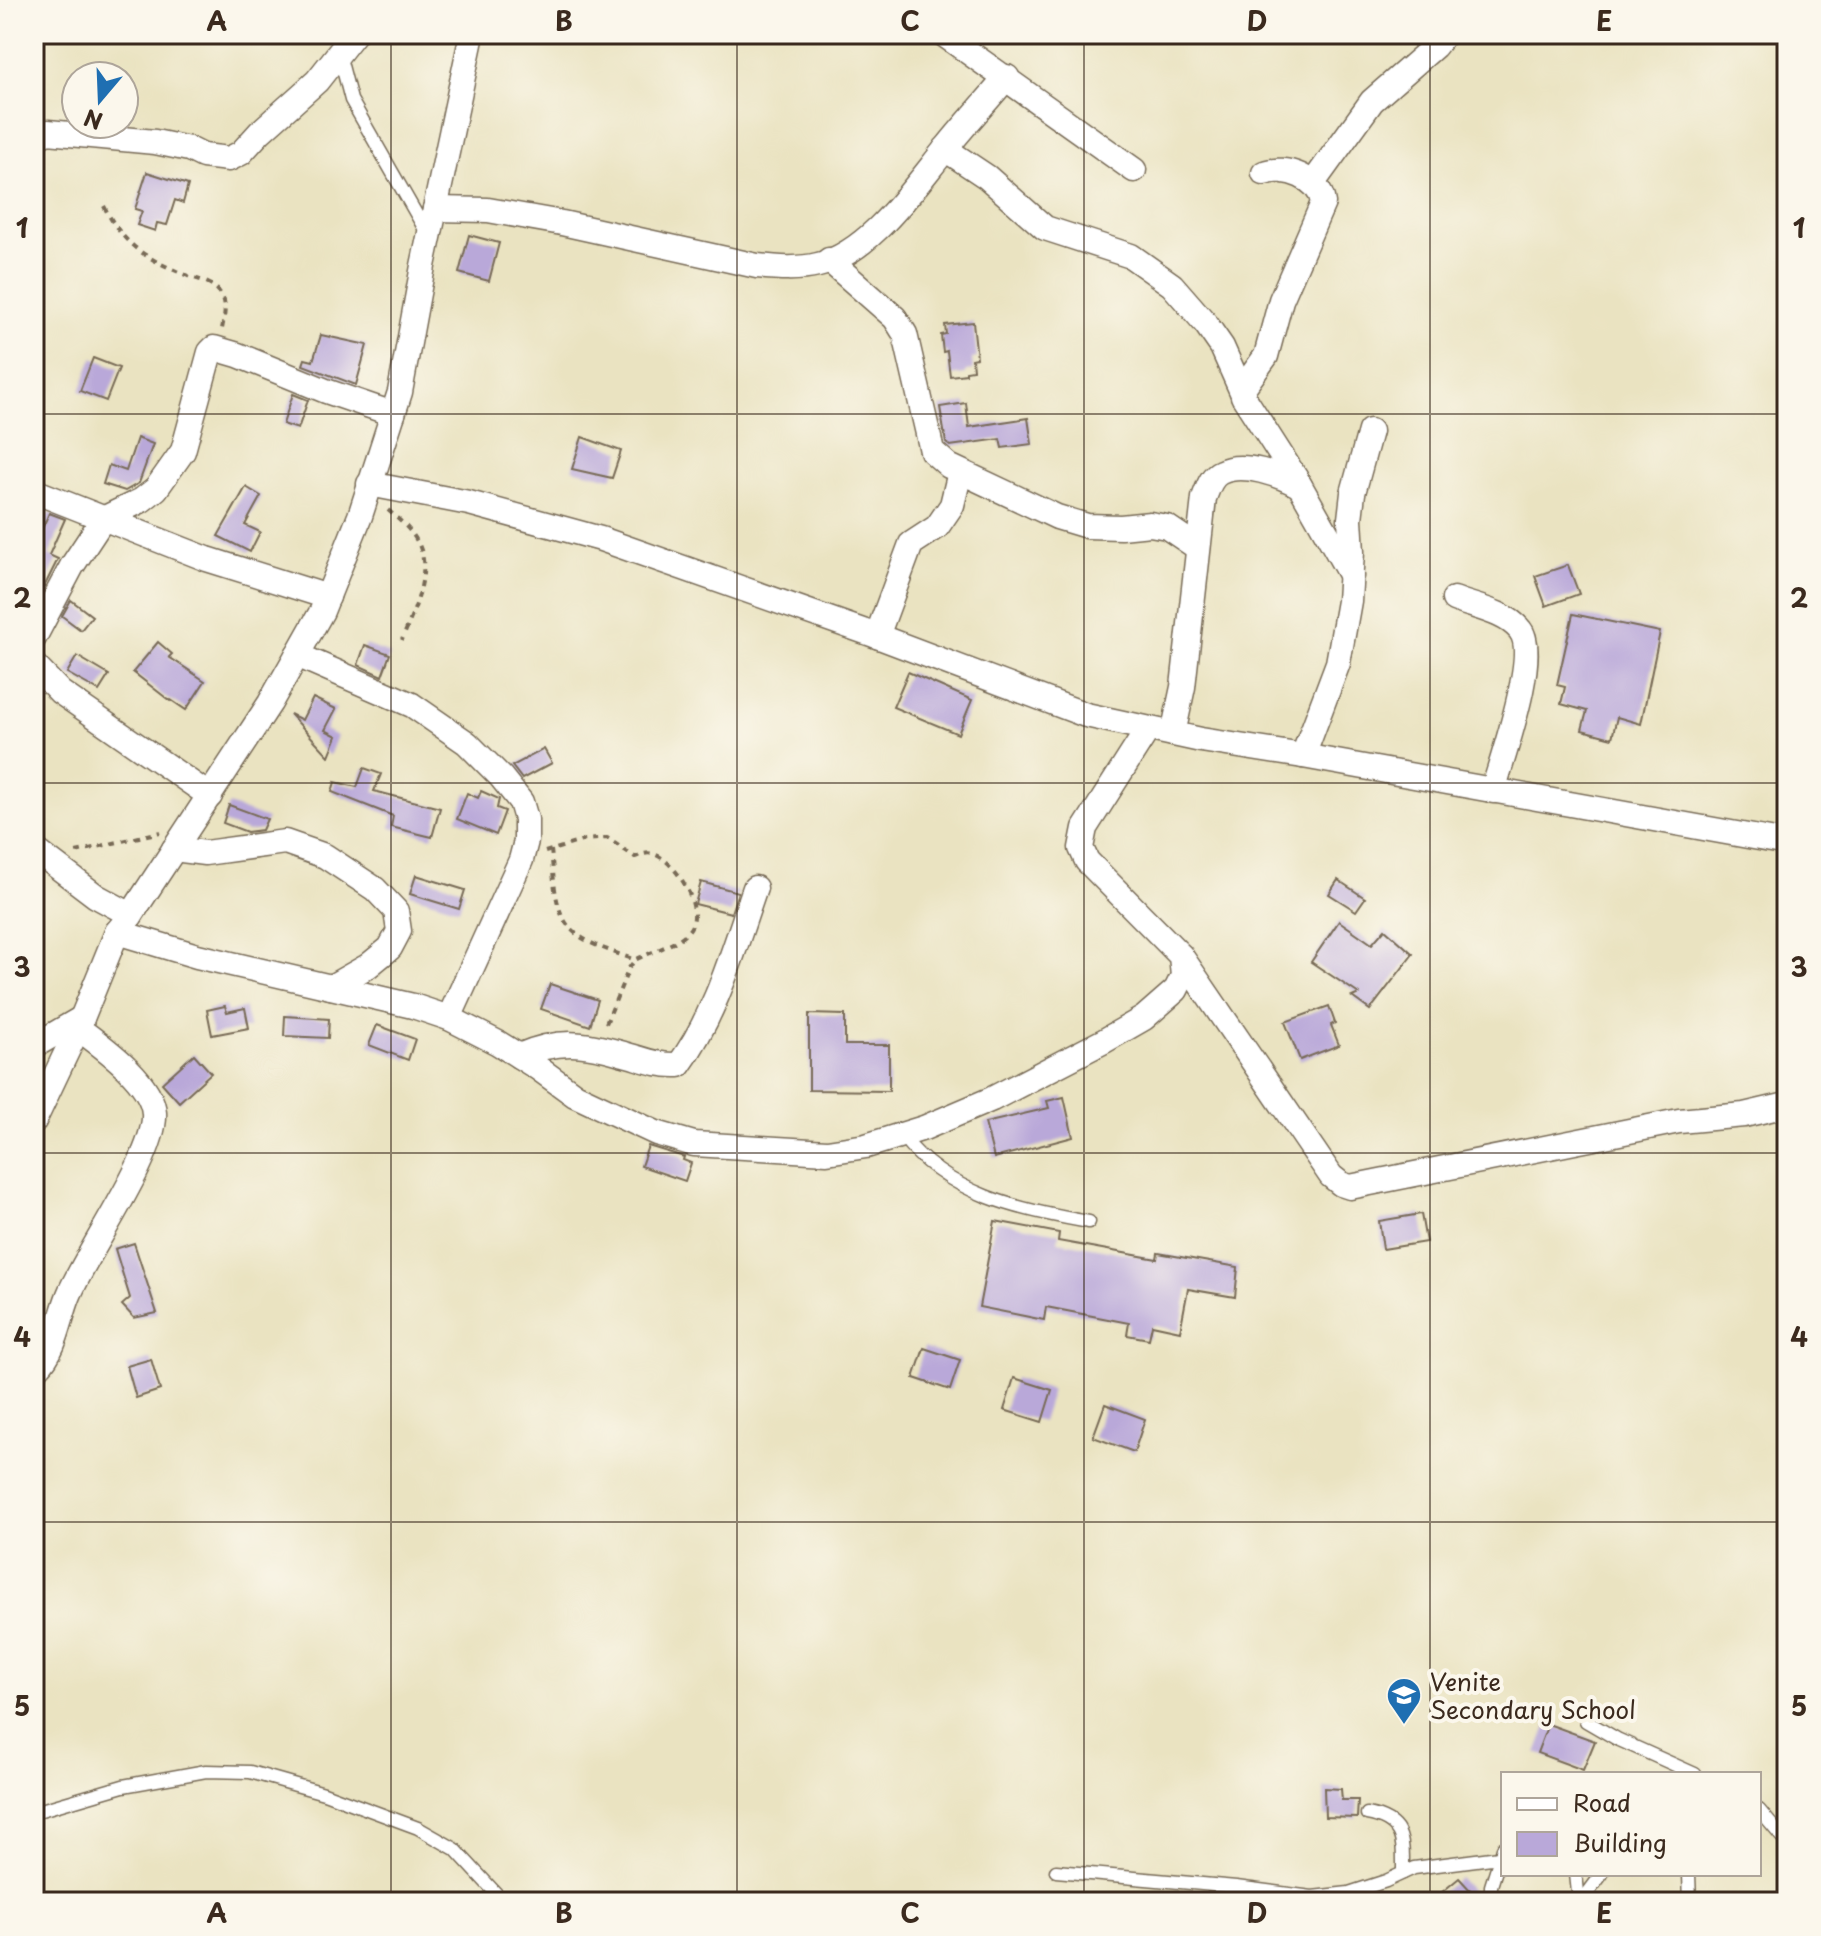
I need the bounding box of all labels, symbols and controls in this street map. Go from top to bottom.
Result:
text: A [207,1,227,40]
text: B [555,1,573,40]
text: C [900,1,920,40]
text: D [1247,1,1267,40]
text: E [1596,1,1612,40]
north arrow [60,60,140,140]
text: N [79,102,107,139]
text: 1 [16,208,28,247]
text: 1 [1793,208,1805,247]
text: 2 [13,578,31,617]
text: 2 [1790,578,1808,617]
text: 3 [13,947,31,986]
text: 3 [1790,947,1808,986]
text: 4 [13,1317,31,1356]
text: 4 [1790,1317,1808,1356]
place label: Venite Secondary School [1430,1663,1636,1727]
school or university icon: Venite Secondary School [1385,1676,1423,1726]
text: 5 [14,1686,30,1725]
text: 5 [1791,1686,1807,1725]
legend [1501,1772,1761,1876]
text: Road [1573,1784,1631,1820]
text: Building [1573,1824,1667,1860]
text: A [207,1893,227,1932]
text: B [555,1893,573,1932]
text: C [900,1893,920,1932]
text: D [1247,1893,1267,1932]
text: E [1596,1893,1612,1932]

